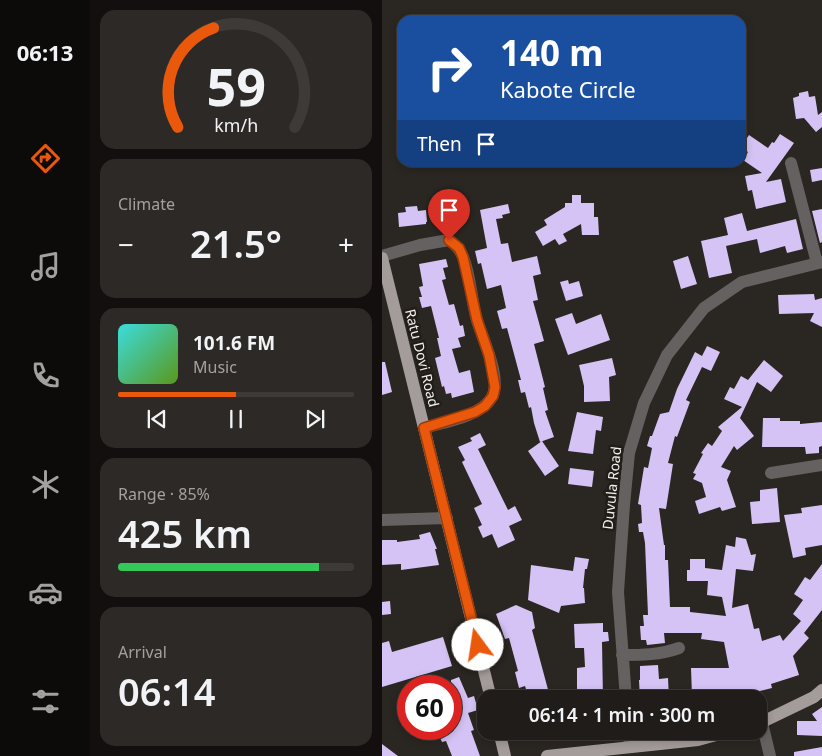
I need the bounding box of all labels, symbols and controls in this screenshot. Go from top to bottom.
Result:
text: 140 m [500,29,603,76]
icon: right [417,35,482,100]
text: 06:13 [17,37,73,67]
text: 59 [206,50,266,121]
text: Kabote Circle [500,74,636,104]
text: km/h [214,113,258,137]
icon: arrive [472,130,500,158]
text: Then [417,131,462,157]
icon: directions [28,141,63,176]
pin [428,189,470,240]
text: Climate [118,193,175,215]
icon: arrive [435,196,463,224]
text: 21.5° [190,217,282,269]
text: − [118,225,134,263]
text: + [338,225,354,263]
icon: music [28,249,63,284]
street label: Ratu Dovi Road [401,307,444,409]
text: 101.6 FM [193,330,275,356]
text: Music [193,356,237,378]
icon: phone [28,358,63,393]
icon: previous [143,405,171,433]
icon: pause [222,405,250,433]
icon: next [301,405,329,433]
street label: Duvula Road [598,445,625,530]
icon: climate [28,467,63,502]
text: Range · 85% [118,483,210,505]
text: 425 km [118,507,252,559]
icon: car [28,575,63,610]
position arrow [451,618,503,670]
text: Arrival [118,641,167,663]
text: 06:14 [118,665,215,717]
speed limit sign: 60 [397,675,462,740]
icon: filters [28,684,63,719]
text: 06:14 · 1 min · 300 m [529,702,715,728]

